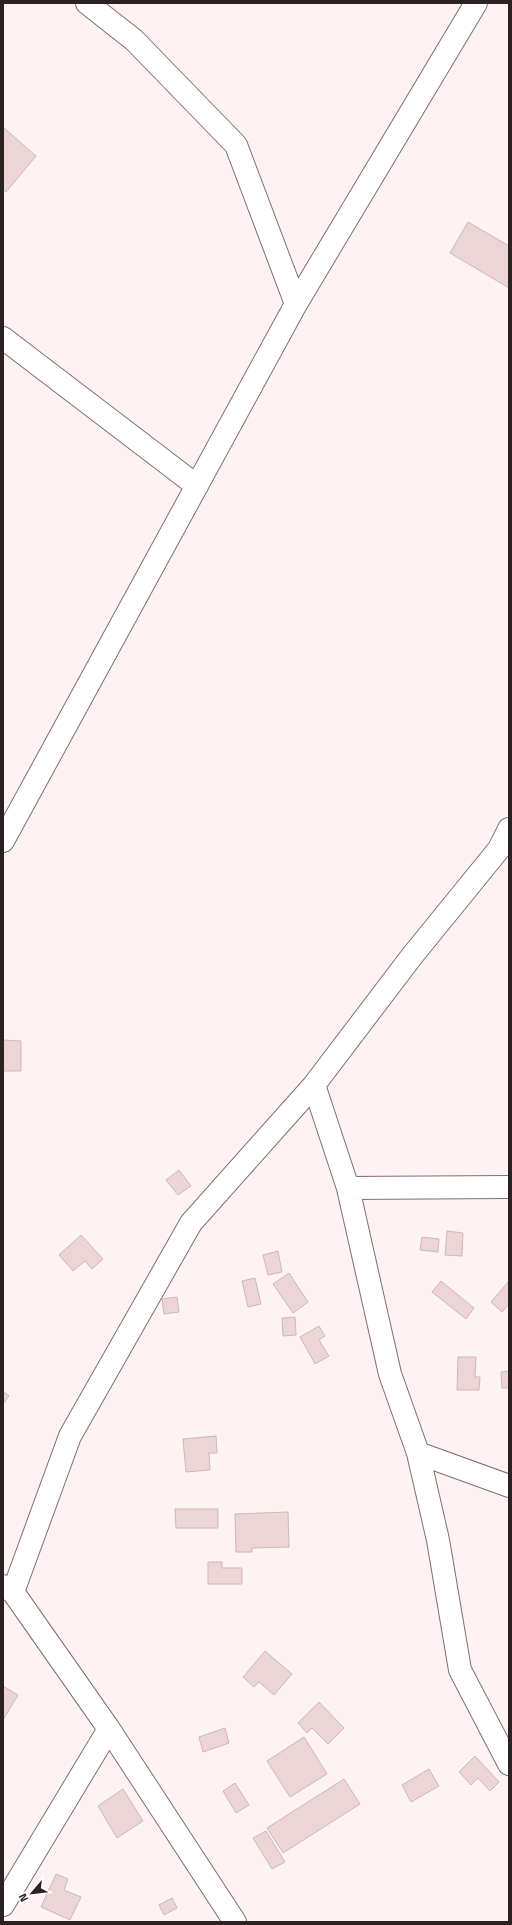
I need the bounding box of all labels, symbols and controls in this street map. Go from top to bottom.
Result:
north arrow [12,1873,52,1913]
text: N [14,1891,32,1905]

